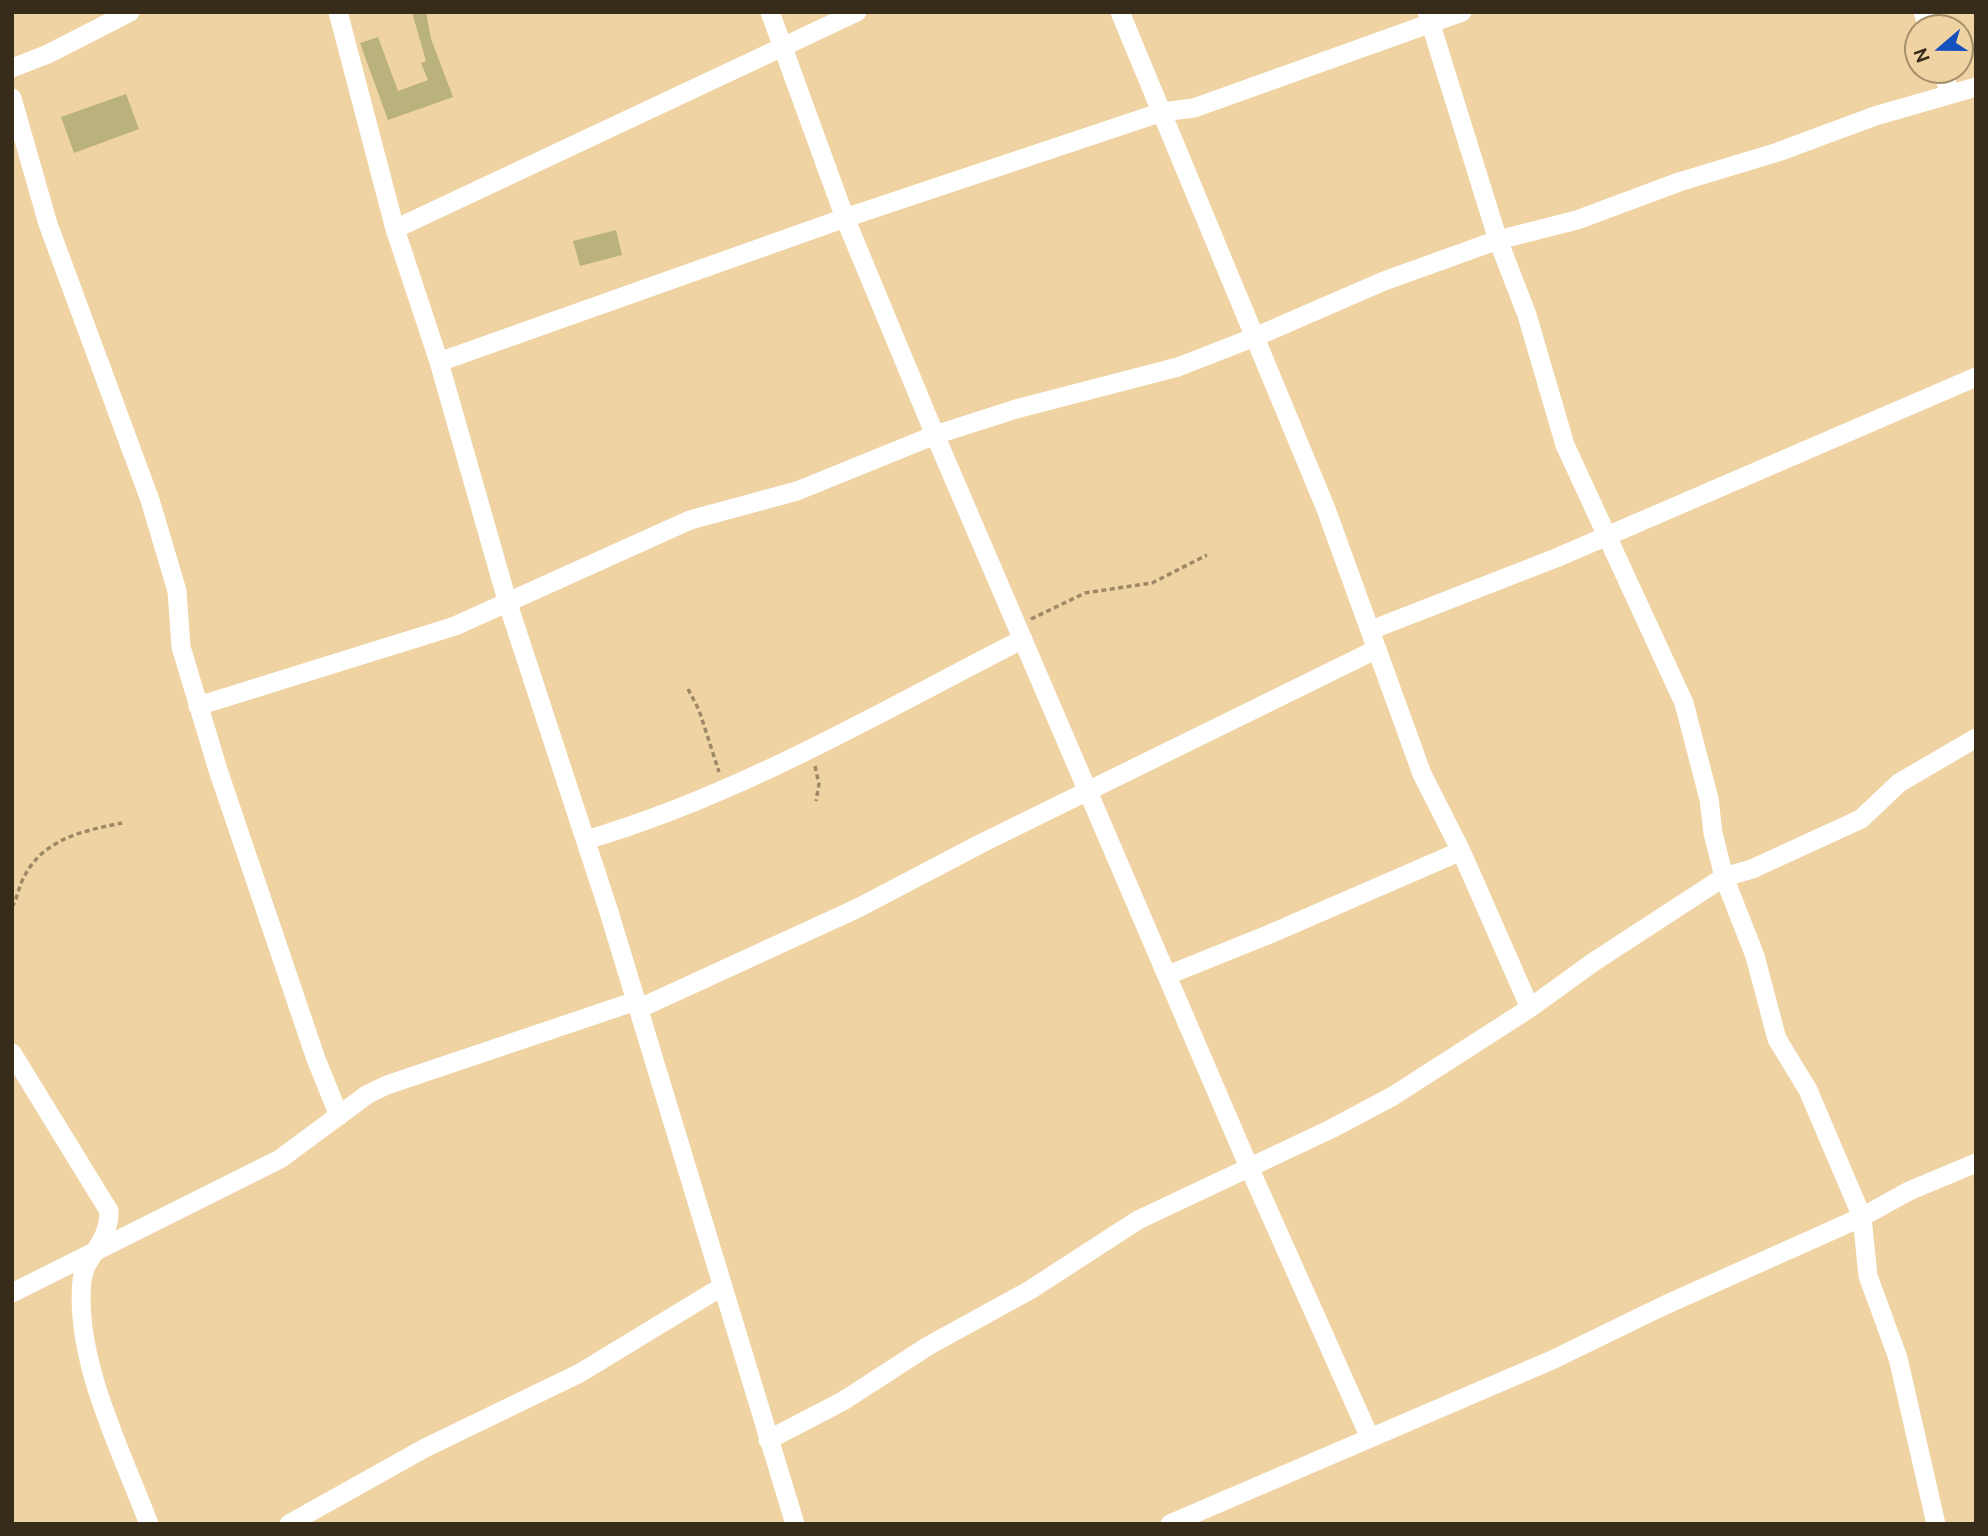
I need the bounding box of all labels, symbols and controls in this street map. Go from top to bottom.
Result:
north arrow [1904,14,1974,84]
text: N [1908,45,1934,66]

